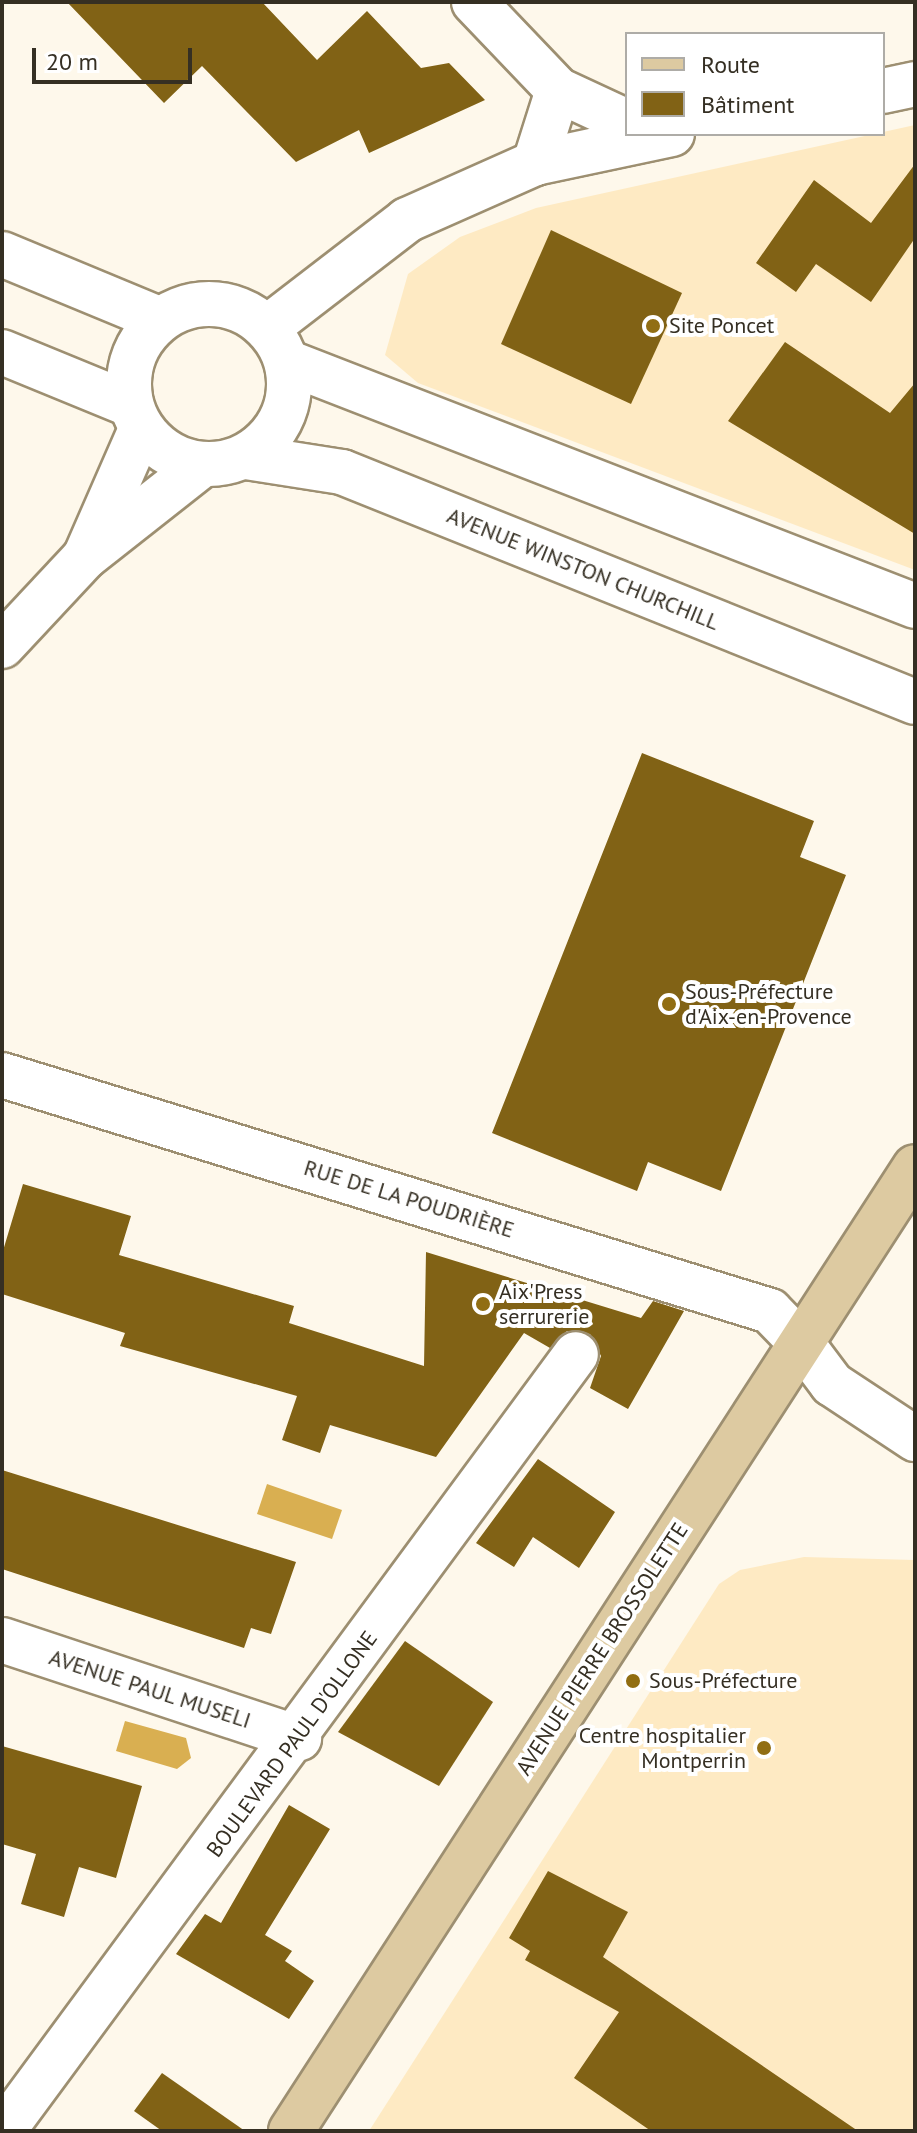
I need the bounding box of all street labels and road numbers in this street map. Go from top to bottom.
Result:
street label: AVENUE WINSTON CHURCHILL [443,502,723,636]
street label: RUE DE LA POUDRIÈRE [300,1154,518,1244]
street label: AVENUE PIERRE BROSSOLETTE [510,1518,694,1780]
street label: BOULEVARD PAUL D'OLLONE [201,1625,383,1863]
street label: AVENUE PAUL MUSELI [45,1644,255,1734]

